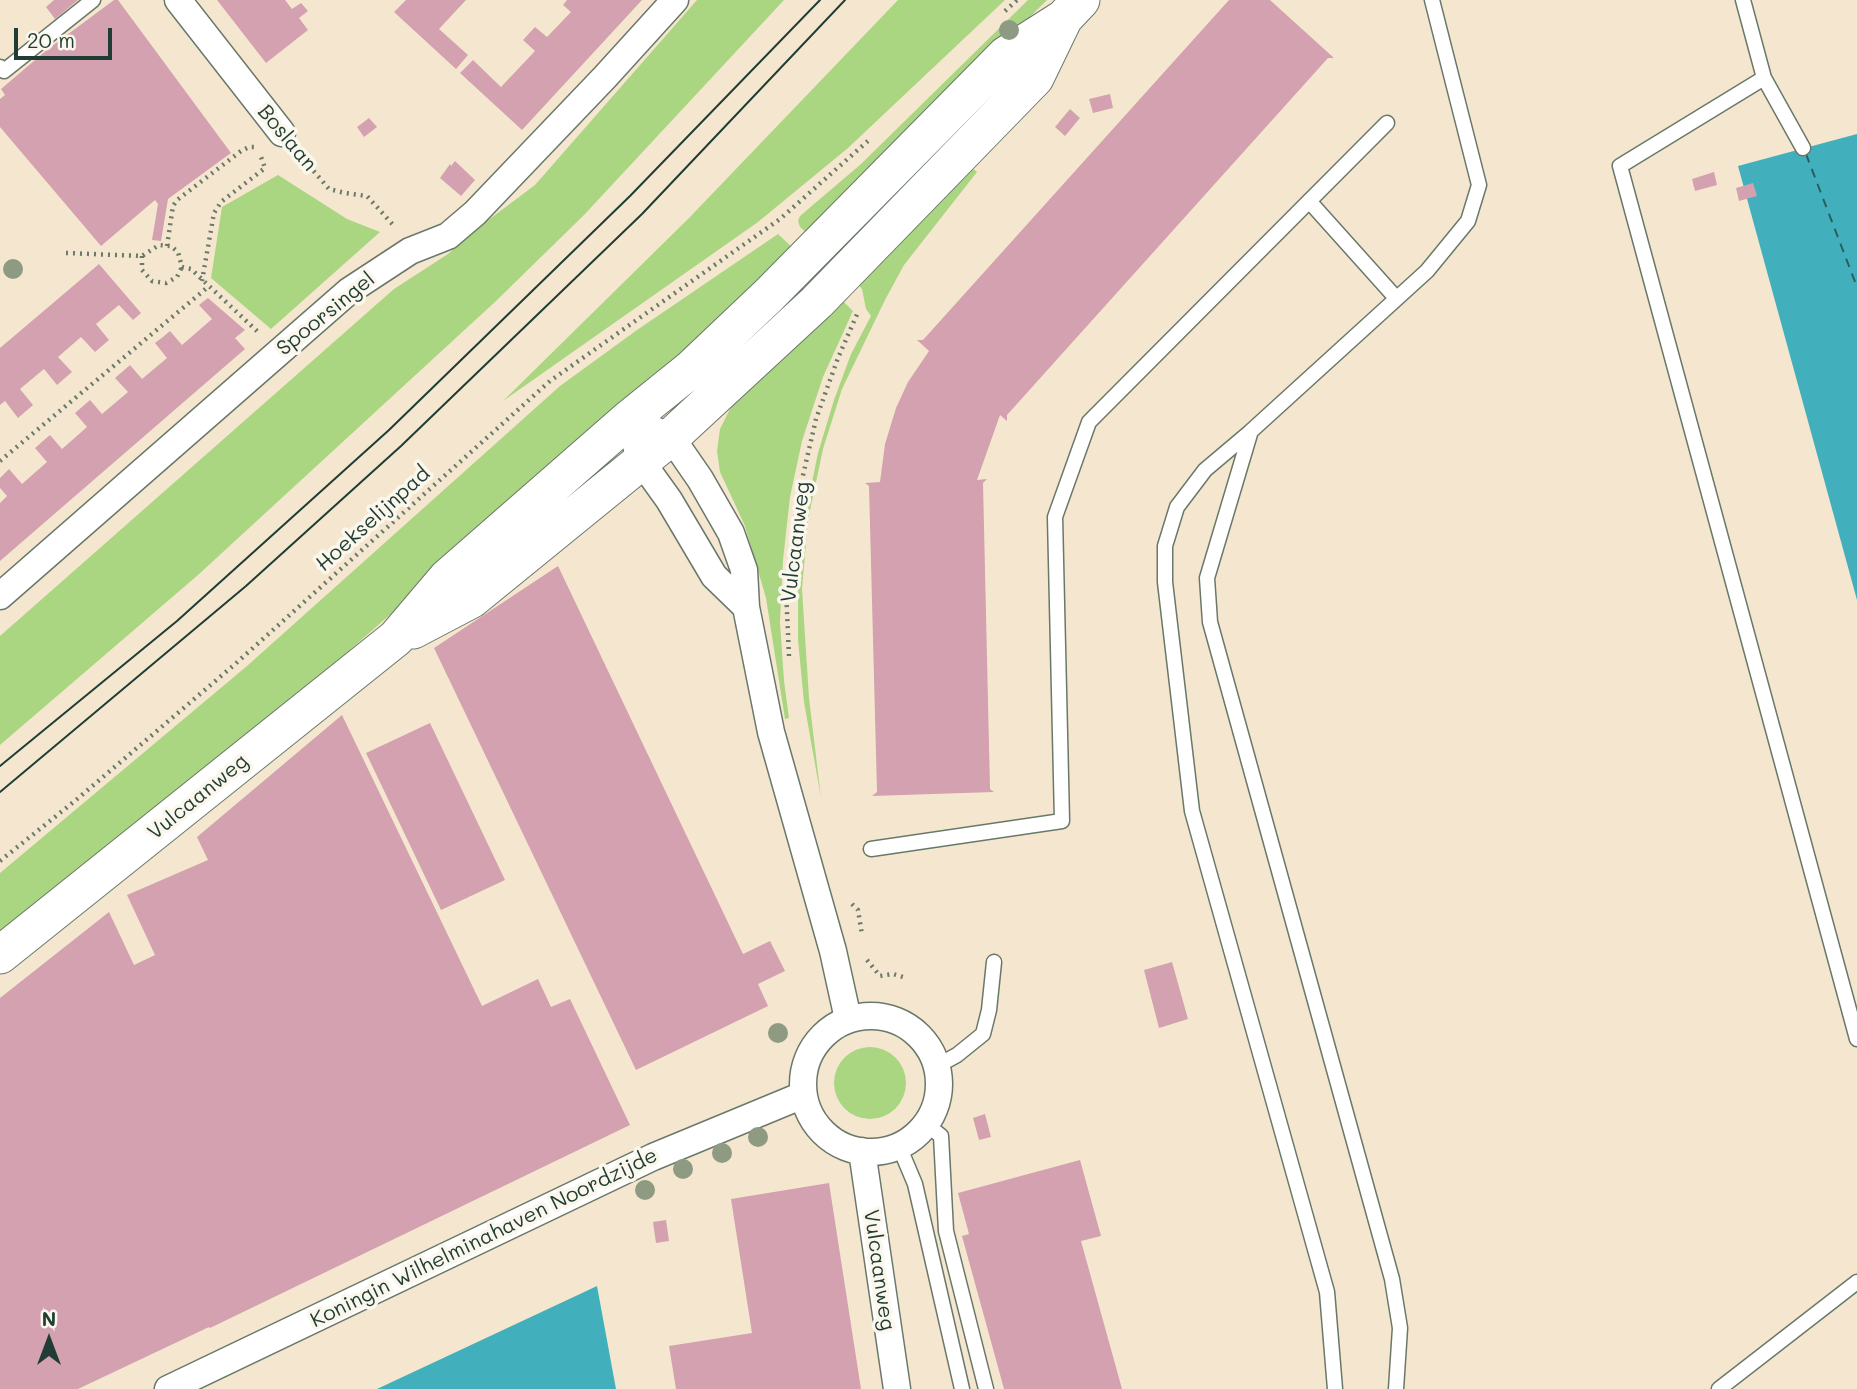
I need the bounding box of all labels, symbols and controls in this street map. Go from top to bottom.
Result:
scale bar [18,14,116,58]
text: 20 m [27,26,75,53]
street label: Boslaan [252,100,322,176]
street label: Spoorsingel [272,267,380,361]
street label: Hoekselijnpad [311,461,435,577]
street label: Vulcaanweg [776,480,816,604]
street label: Vulcaanweg [143,749,253,845]
street label: Koningin Wilhelminahaven Noordzijde [306,1143,662,1333]
street label: Vulcaanweg [858,1208,900,1332]
north arrow [14,1305,84,1375]
text: N [42,1306,56,1331]

